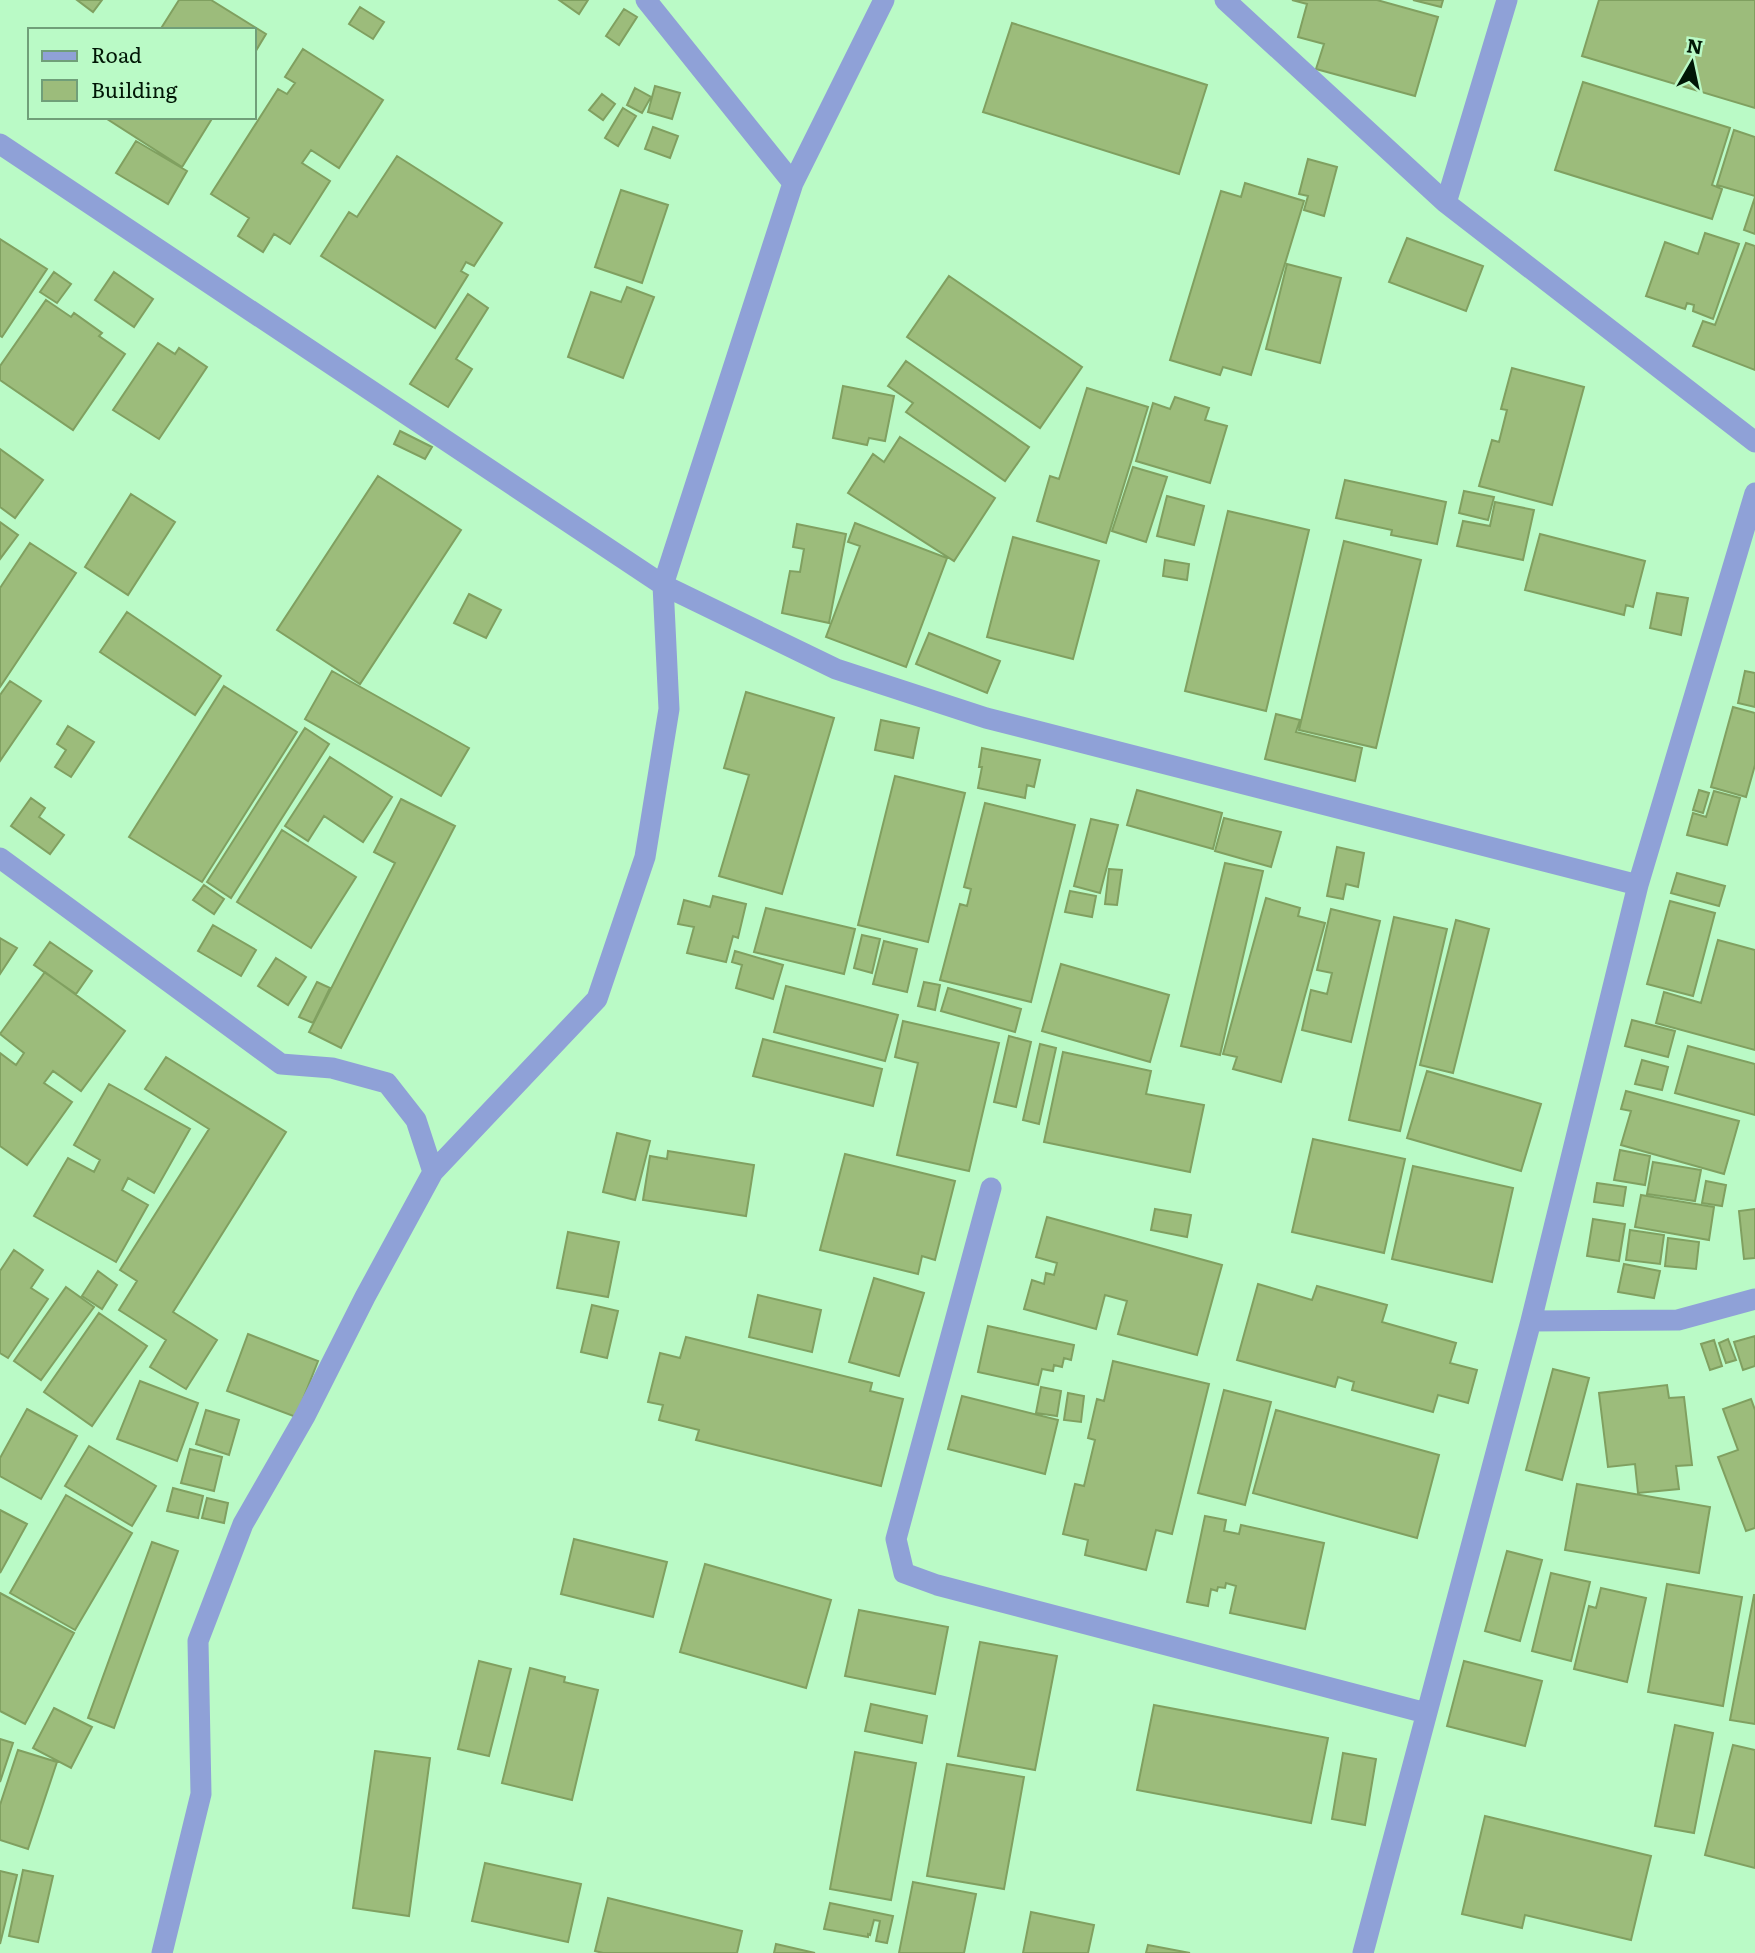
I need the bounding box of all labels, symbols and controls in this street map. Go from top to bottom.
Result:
legend [28,28,256,119]
north arrow [1657,28,1727,98]
text: N [1685,30,1705,60]
text: Road [91,38,142,69]
text: Building [91,73,178,104]

